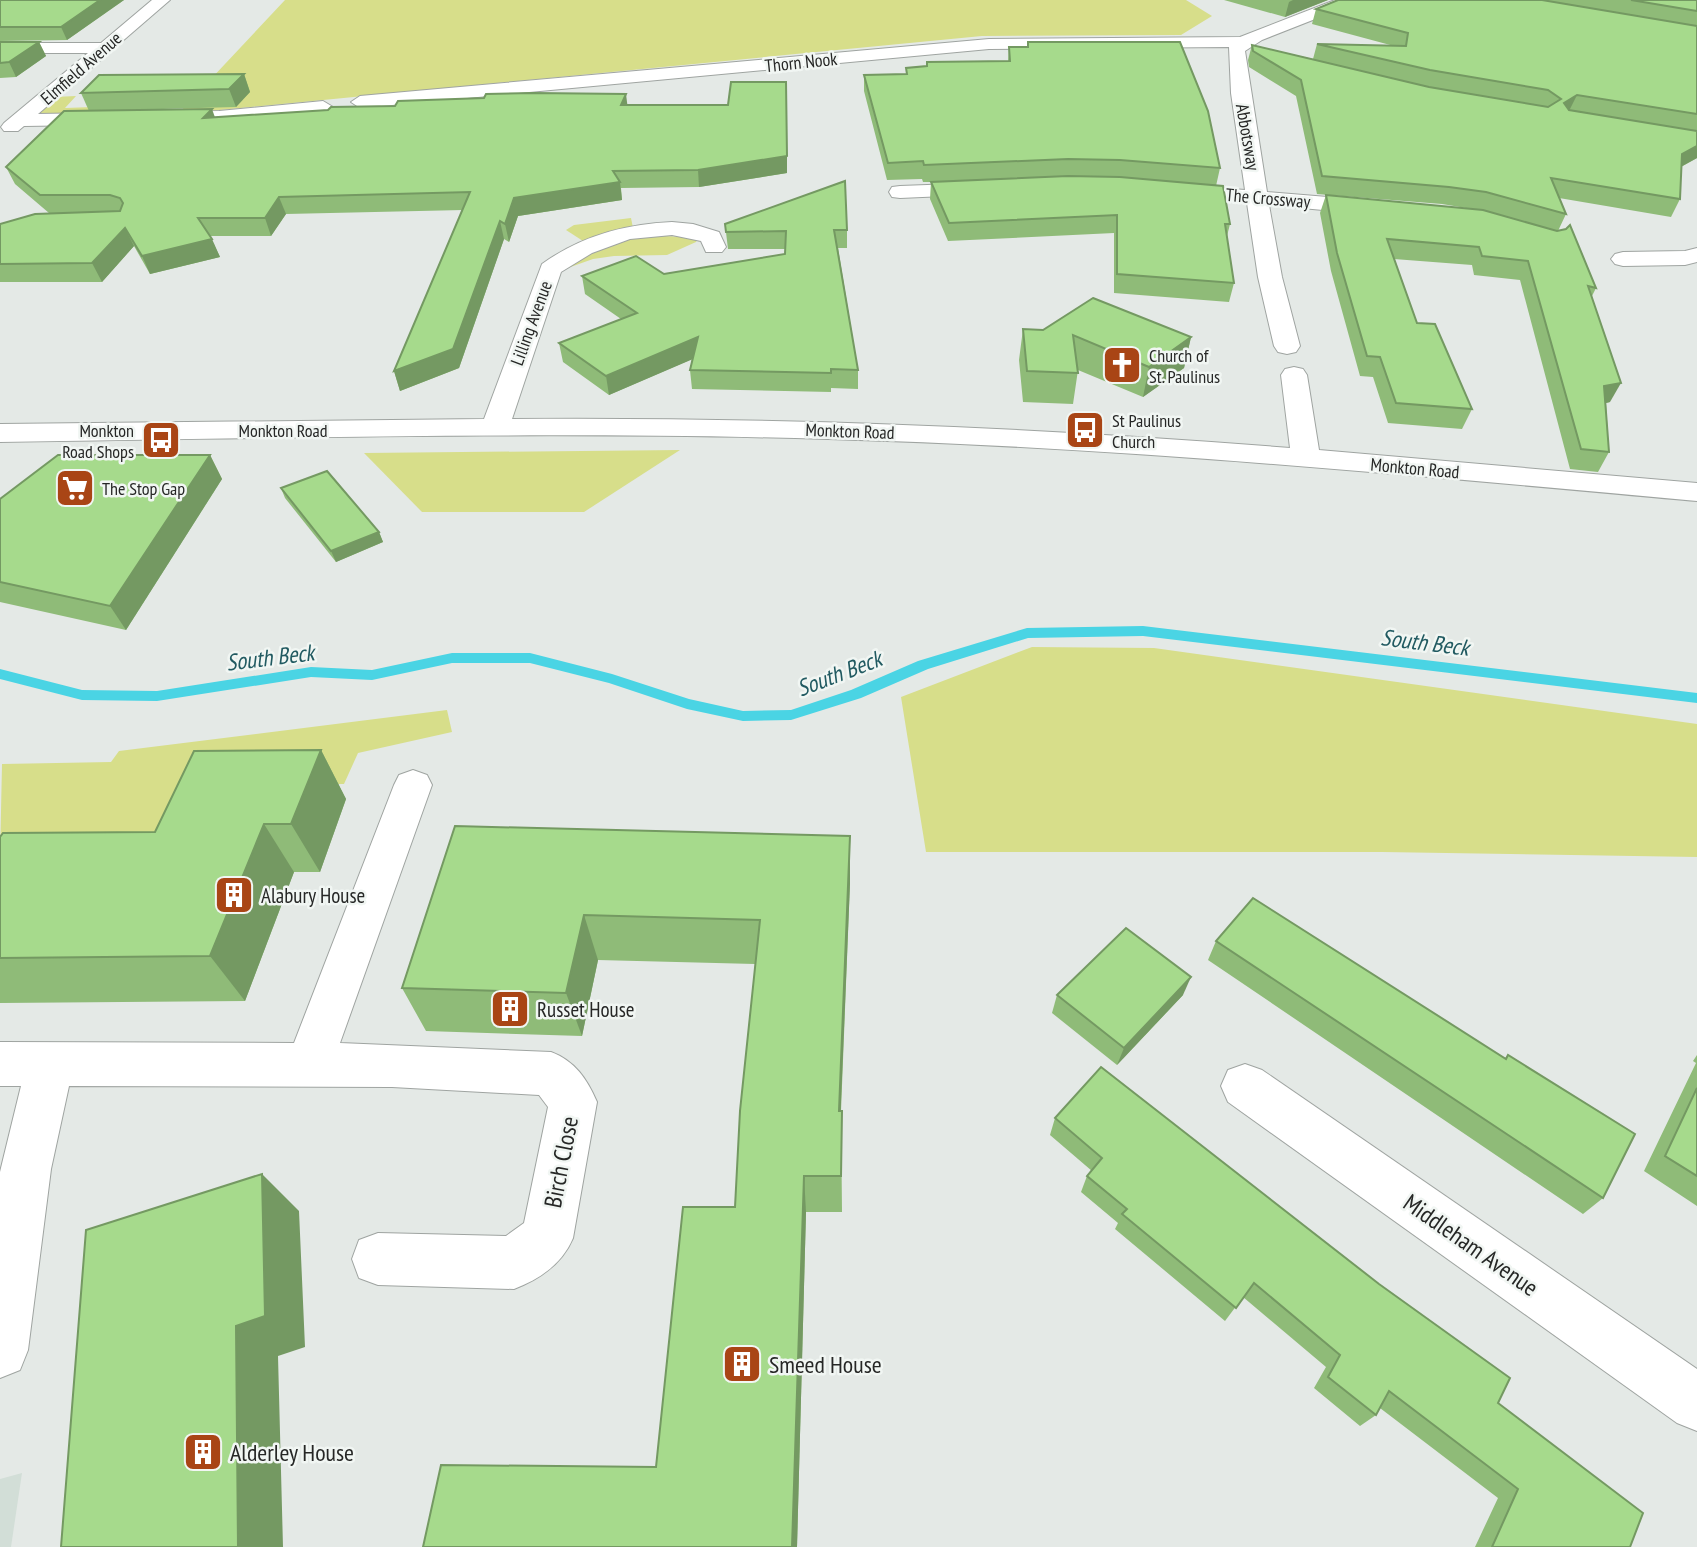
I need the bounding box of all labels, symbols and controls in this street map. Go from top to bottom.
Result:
street label: Elmfield Avenue [36,27,126,109]
street label: Thorn Nook [764,47,838,77]
street label: Abbotsway [1231,102,1265,172]
street label: The Crossway [1225,183,1311,213]
street label: Lilling Avenue [505,278,557,368]
church icon: Church of St. Paulinus [1101,344,1143,386]
place label: Church of St. Paulinus [1149,344,1220,388]
bus stop icon: St Paulinus Church [1064,409,1106,451]
place label: St Paulinus Church [1112,409,1181,453]
street label: Monkton Road [805,418,895,444]
place label: Monkton Road Shops [62,419,134,463]
bus stop icon: Monkton Road Shops [140,419,182,461]
street label: Monkton Road [238,419,328,442]
street label: Monkton Road [1370,453,1460,483]
supermarket icon: The Stop Gap [54,467,96,509]
place label: The Stop Gap [102,477,185,500]
water label: South Beck [1379,622,1474,662]
water label: South Beck [224,637,319,677]
water label: South Beck [793,643,888,702]
building icon: Alabury House [213,874,255,916]
place label: Alabury House [261,882,365,909]
building icon: Russet House [489,988,531,1030]
place label: Russet House [537,996,635,1023]
street label: Birch Close [537,1114,585,1210]
street label: Middleham Avenue [1398,1187,1544,1303]
building icon: Smeed House [721,1343,763,1385]
place label: Smeed House [769,1349,882,1380]
building icon: Alderley House [182,1431,224,1473]
place label: Alderley House [230,1437,354,1468]

